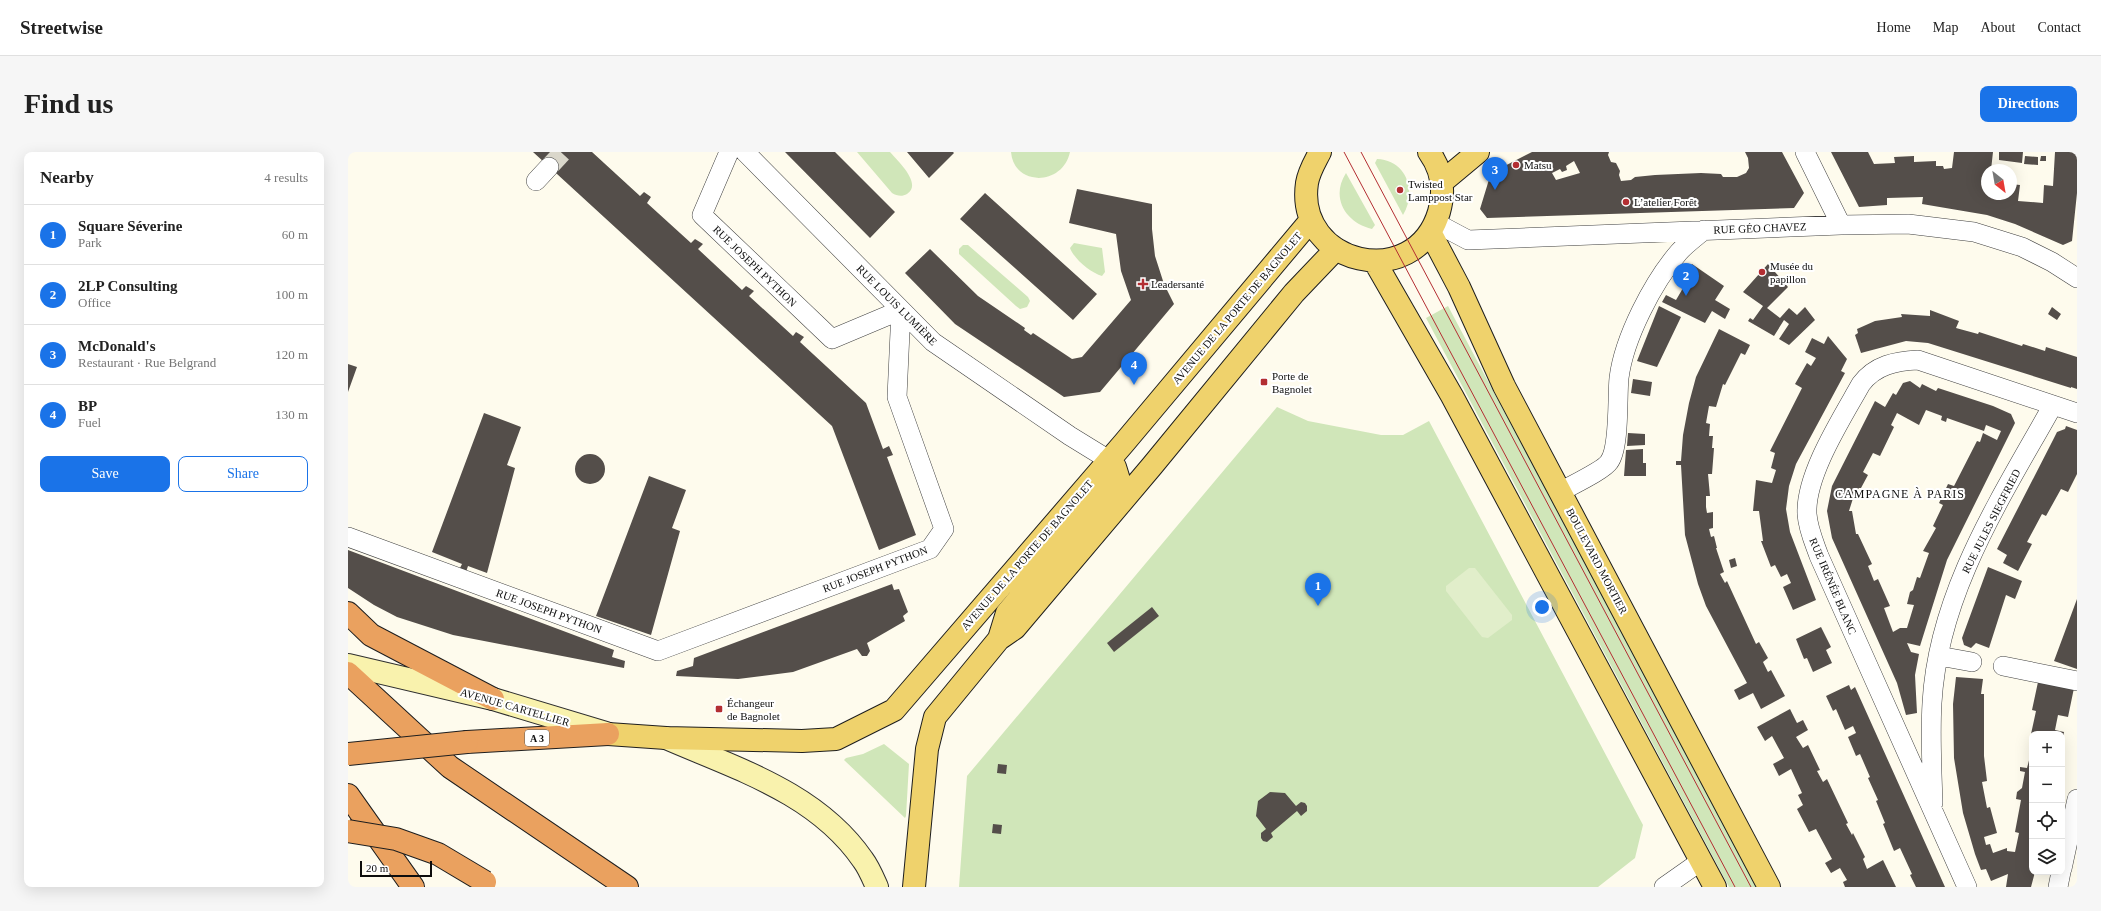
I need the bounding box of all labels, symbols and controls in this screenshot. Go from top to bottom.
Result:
text: Streetwise [20,17,103,38]
text: Home [1877,20,1911,35]
text: Map [1933,20,1958,35]
text: About [1980,20,2015,35]
text: Contact [2037,20,2081,35]
button: Directions [1980,86,2077,122]
text: Find us [24,88,114,119]
pin: 3 [1482,157,1508,190]
place label: Matsu [1524,159,1552,171]
marker: Matsu [1511,160,1521,170]
north arrow [1981,164,2017,200]
text: Nearby [40,168,94,187]
text: 4 results [264,170,308,185]
place label: Twisted Lamppost Star [1408,178,1473,203]
marker: Twisted Lamppost Star [1395,185,1405,195]
place label: L’atelier Forêt [1634,196,1697,208]
marker: L’atelier Forêt [1621,197,1631,207]
text: Square Séverine [78,218,182,234]
street label: RUE GÉO CHAVEZ [1713,220,1807,236]
street label: RUE JOSEPH PYTHON [711,223,799,309]
text: 1 [50,227,56,242]
text: 60 m [282,227,308,242]
street label: AVENUE DE LA PORTE DE BAGNOLET [1170,229,1304,386]
text: Park [78,235,102,250]
place label: Musée du papillon [1770,260,1814,285]
street label: RUE LOUIS LUMIÈRE [854,262,940,348]
pin: 2 [1673,263,1699,296]
marker: Musée du papillon [1757,267,1767,277]
text: 2LP Consulting [78,278,178,294]
place label: Leadersanté [1151,278,1204,290]
marker: Leadersanté [1138,279,1148,289]
text: 2 [50,287,56,302]
text: 100 m [275,287,308,302]
text: Office [78,295,111,310]
text: McDonald's [78,338,156,354]
text: 3 [50,347,56,362]
text: 120 m [275,347,308,362]
pin: 4 [1121,352,1147,385]
text: Restaurant · Rue Belgrand [78,355,216,370]
place label: Porte de Bagnolet [1272,370,1312,395]
marker: Porte de Bagnolet [1259,377,1269,387]
text: BP [78,398,97,414]
text: 4 [50,407,56,422]
text: 130 m [275,407,308,422]
text: Fuel [78,415,101,430]
button: Save [40,456,170,492]
button: Share [178,456,308,492]
street label: RUE JULES SIEGFRIED [1959,467,2023,575]
street label: AVENUE DE LA PORTE DE BAGNOLET [959,478,1095,632]
district label: CAMPAGNE À PARIS [1835,487,1965,501]
street label: BOULEVARD MORTIER [1564,506,1630,616]
street label: RUE IRÉNÉE BLANC [1807,536,1859,636]
street label: RUE JOSEPH PYTHON [821,543,929,595]
pin: 1 [1305,573,1331,606]
street label: RUE JOSEPH PYTHON [495,586,603,636]
your location [1532,597,1552,617]
street label: AVENUE CARTELLIER [459,686,572,729]
place label: Échangeur de Bagnolet [727,697,780,722]
marker: Échangeur de Bagnolet [714,704,724,714]
road number: A 3 [525,730,549,746]
map controls [2029,731,2065,875]
button: + [2029,731,2065,767]
button: − [2029,767,2065,803]
button: locate [2029,803,2065,839]
button: layers [2029,839,2065,875]
scale bar [360,859,432,878]
text: 20 m [366,862,388,874]

